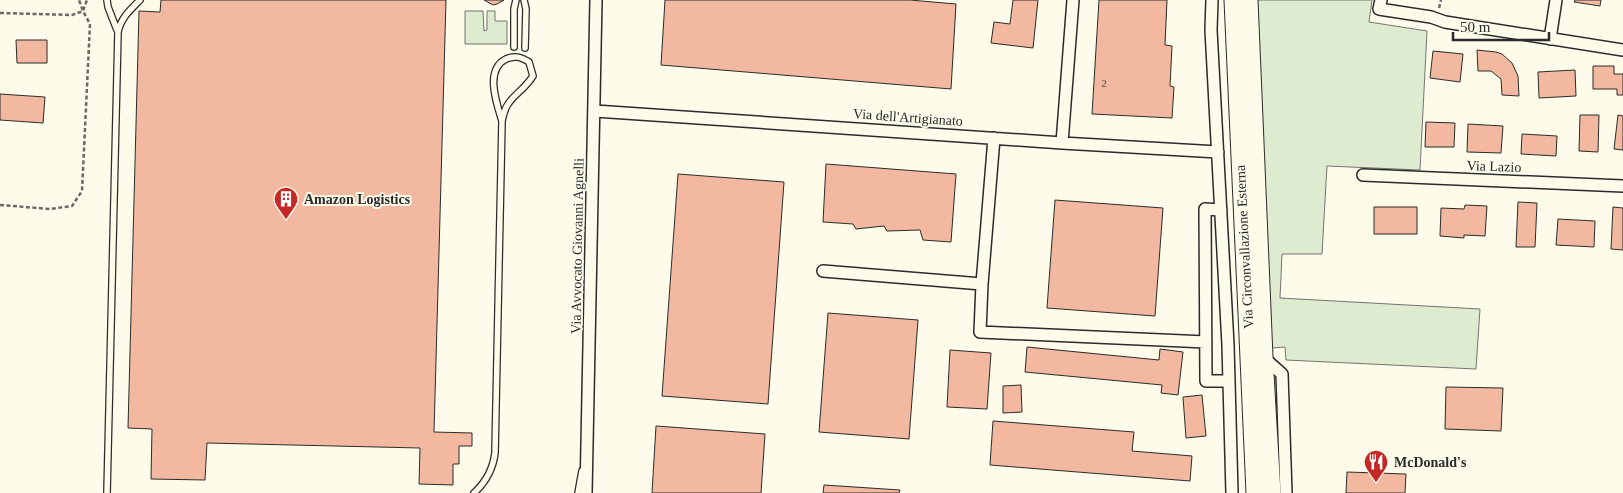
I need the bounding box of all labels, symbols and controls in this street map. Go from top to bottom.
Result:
scale bar [1453,10,1549,42]
text: 50 m [1460,19,1491,35]
house number: 2 [1101,77,1107,89]
street label: Via dell'Artigianato [852,106,963,129]
street label: Via Avvocato Giovanni Agnelli [568,158,587,334]
street label: Via Lazio [1466,158,1522,175]
street label: Via Circonvallazione Esterna [1233,164,1256,329]
building icon: Amazon Logistics [273,186,299,220]
place label: Amazon Logistics [304,192,411,207]
restaurant icon: McDonald's [1363,449,1389,483]
place label: McDonald's [1394,455,1467,470]

